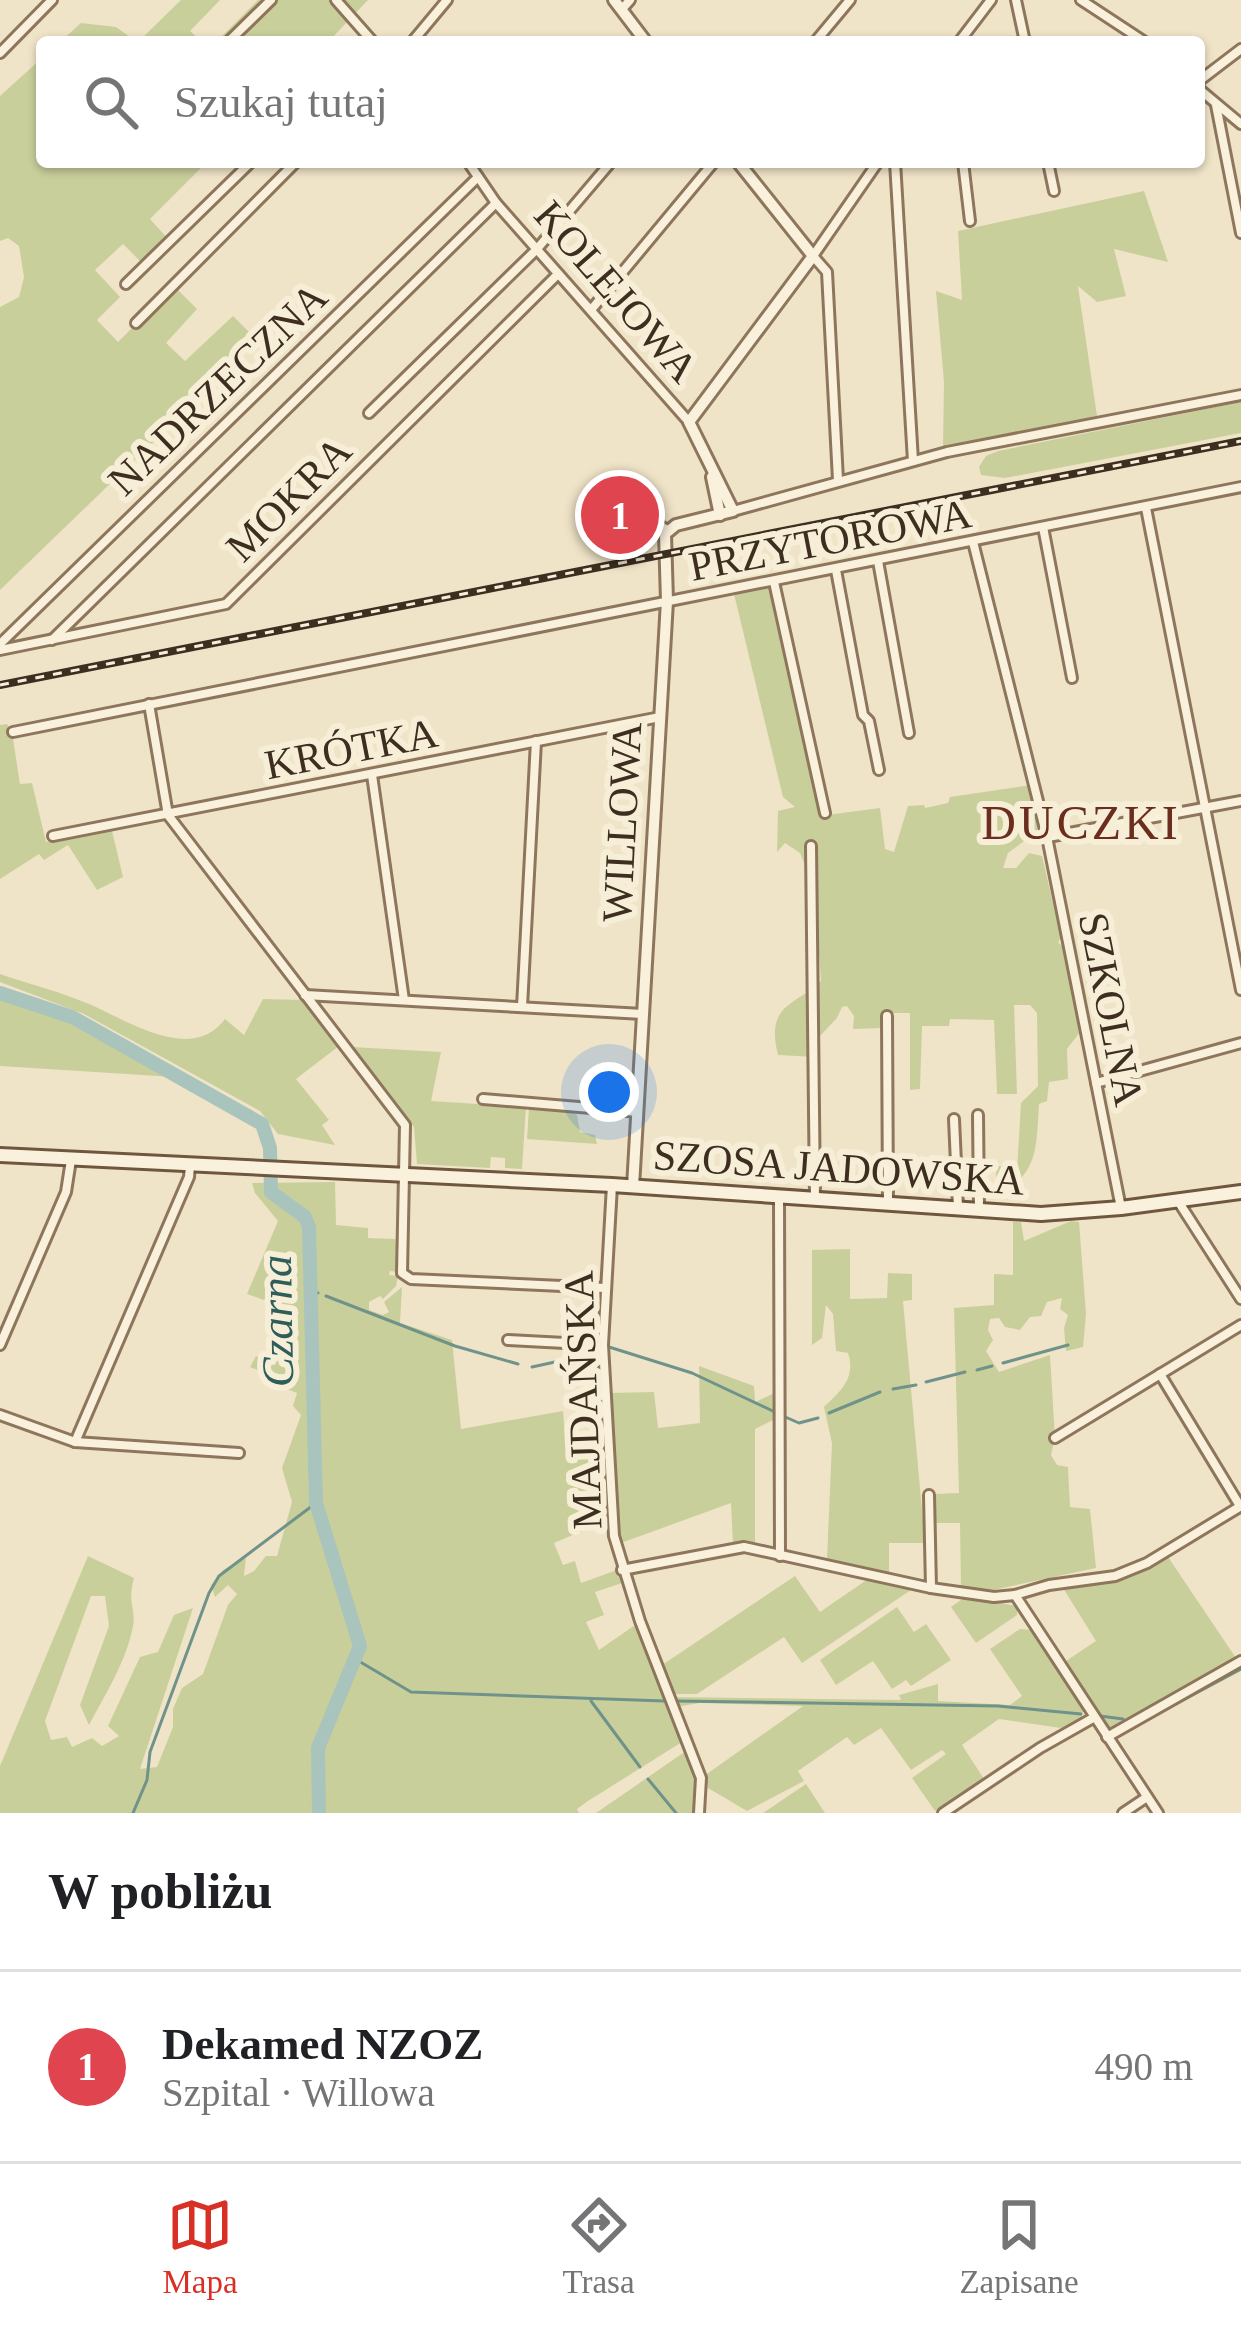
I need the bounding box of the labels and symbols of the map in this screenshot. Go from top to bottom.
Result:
street label: KOLEJOWA [525,192,708,392]
street label: NADRZECZNA [99,273,337,504]
street label: MOKRA [217,427,361,570]
pin: 1 [581,470,659,560]
street label: PRZYTOROWA [685,490,976,590]
street label: KRÓTKA [261,710,442,788]
street label: WILLOWA [594,720,650,923]
district label: DUCZKI [981,796,1181,849]
street label: SZKOLNA [1070,909,1152,1110]
your location [579,1062,639,1122]
street label: SZOSA JADOWSKA [652,1132,1027,1204]
water label: Czarna [251,1254,303,1388]
street label: MAJDAŃSKA [555,1269,611,1530]

